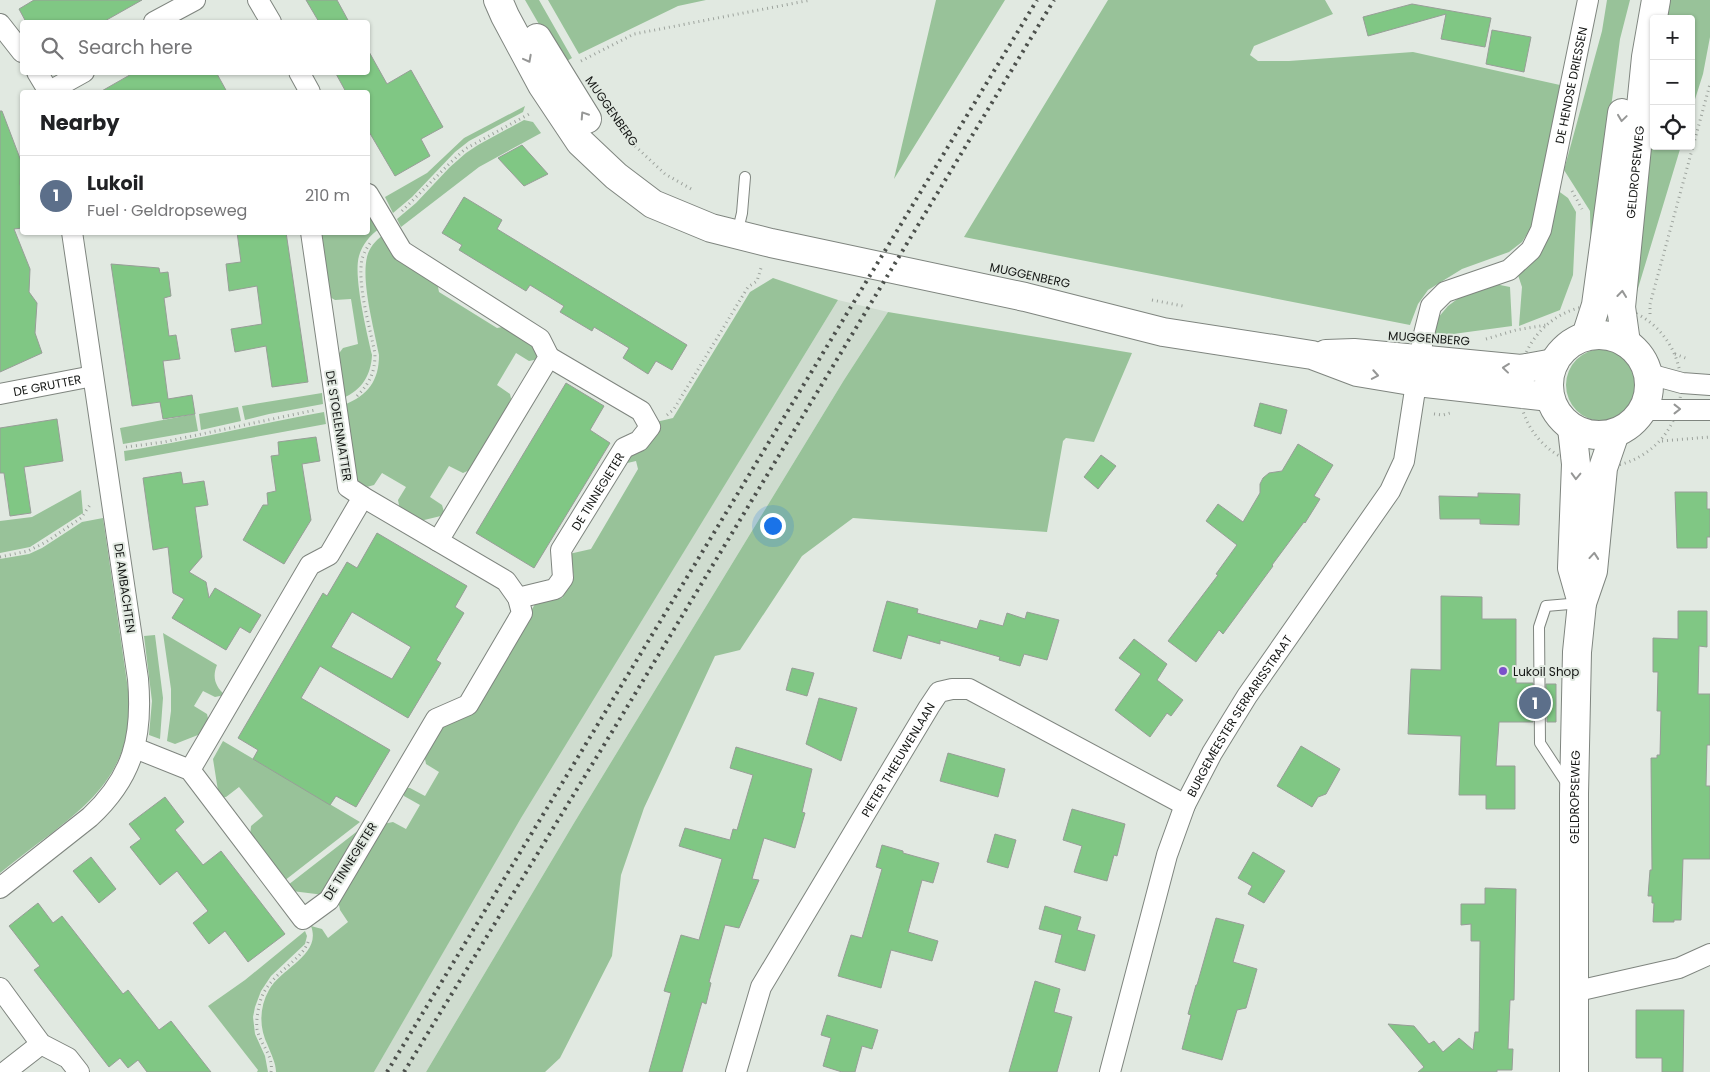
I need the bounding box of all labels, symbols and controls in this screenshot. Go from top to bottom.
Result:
map controls [1650,15,1695,150]
button: + [1650,15,1695,60]
search box [20,20,370,75]
street label: DE HENDSE DRIESSEN [1550,25,1591,145]
icon: search [38,34,66,62]
text: Search here [78,34,192,61]
one-way arrow [522,54,532,63]
button: − [1650,60,1695,105]
street label: MUGGENBERG [582,73,642,149]
button: locate [1650,105,1695,150]
text: Nearby [40,108,120,137]
one-way arrow [581,111,590,120]
one-way arrow [1617,113,1627,122]
street label: GELDROPSEWEG [1621,125,1648,219]
text: Lukoil [87,170,144,197]
text: 1 [53,184,59,207]
text: 210 m [305,184,350,207]
text: Fuel · Geldropseweg [87,199,247,222]
street label: MUGGENBERG [988,258,1072,292]
one-way arrow [1617,290,1628,298]
street label: MUGGENBERG [1388,327,1470,349]
one-way arrow [1501,363,1509,374]
street label: DE GRUTTER [12,370,83,400]
street label: DE STOELENMATTER [322,370,356,482]
one-way arrow [1370,370,1379,380]
one-way arrow [1673,404,1681,414]
street label: DE TINNEGIETER [567,449,628,533]
one-way arrow [1570,473,1581,481]
your location [760,513,786,539]
street label: DE AMBACHTEN [110,542,140,634]
one-way arrow [1589,552,1600,560]
street label: BURGEMEESTER SERRARISSTRAAT [1182,631,1296,800]
place label: Lukoil Shop [1513,663,1579,680]
marker: Lukoil Shop [1497,665,1509,677]
pin: 1 [1519,684,1551,722]
street label: PIETER THEEUWENLAAN [857,699,938,820]
street label: GELDROPSEWEG [1566,750,1583,844]
street label: DE TINNEGIETER [319,819,381,903]

